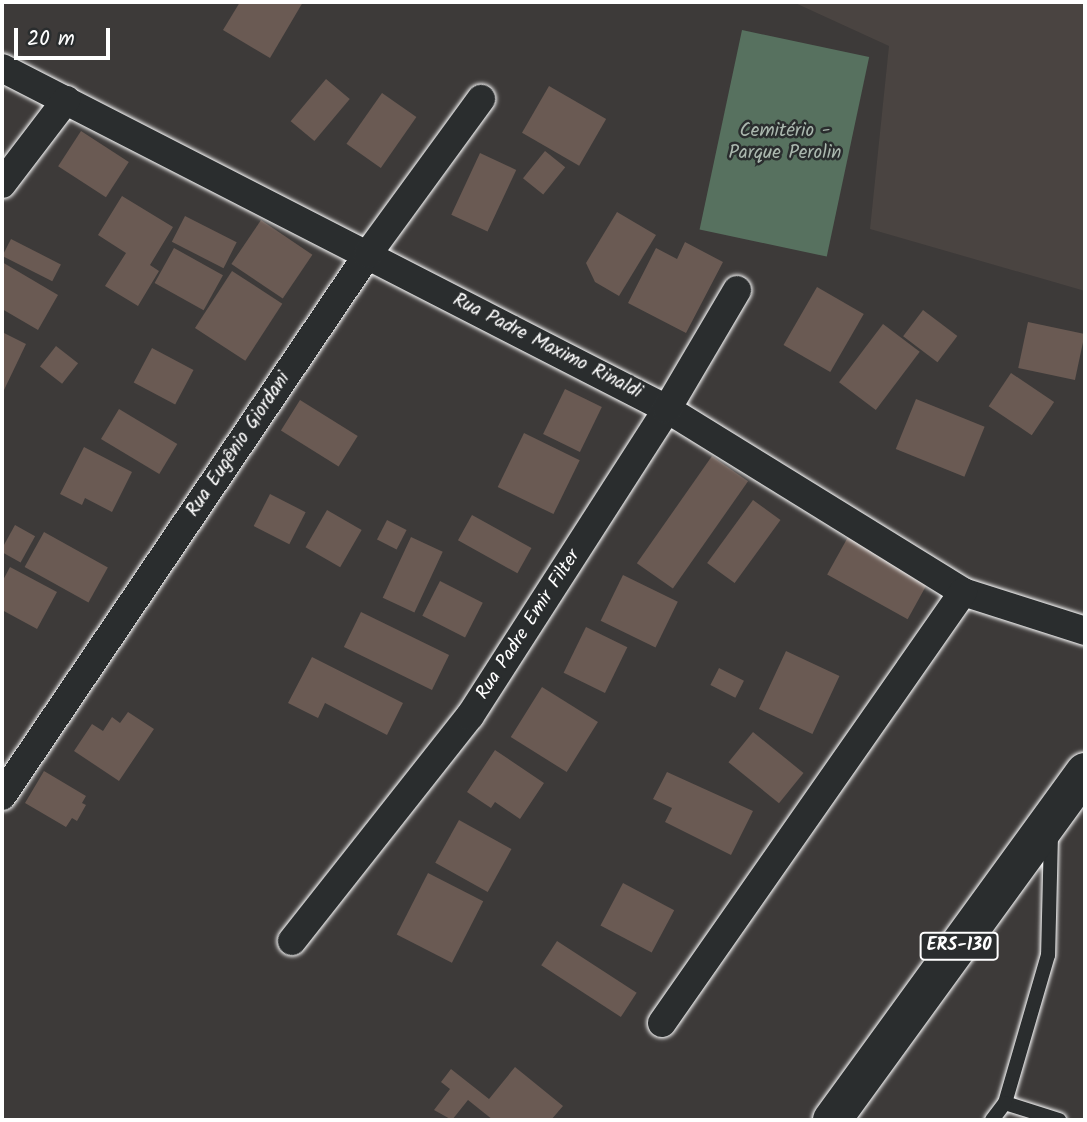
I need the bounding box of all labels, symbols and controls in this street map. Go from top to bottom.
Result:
scale bar [18,14,114,58]
text: 20 m [27,23,75,56]
park label: Cemitério - Parque Perolin [729,121,841,165]
street label: Rua Padre Maximo Rinaldi [449,289,645,405]
street label: Rua Eugênio Giordani [182,368,296,522]
street label: Rua Padre Emir Filter [472,546,586,704]
road number: ERS-130 [919,931,999,960]

